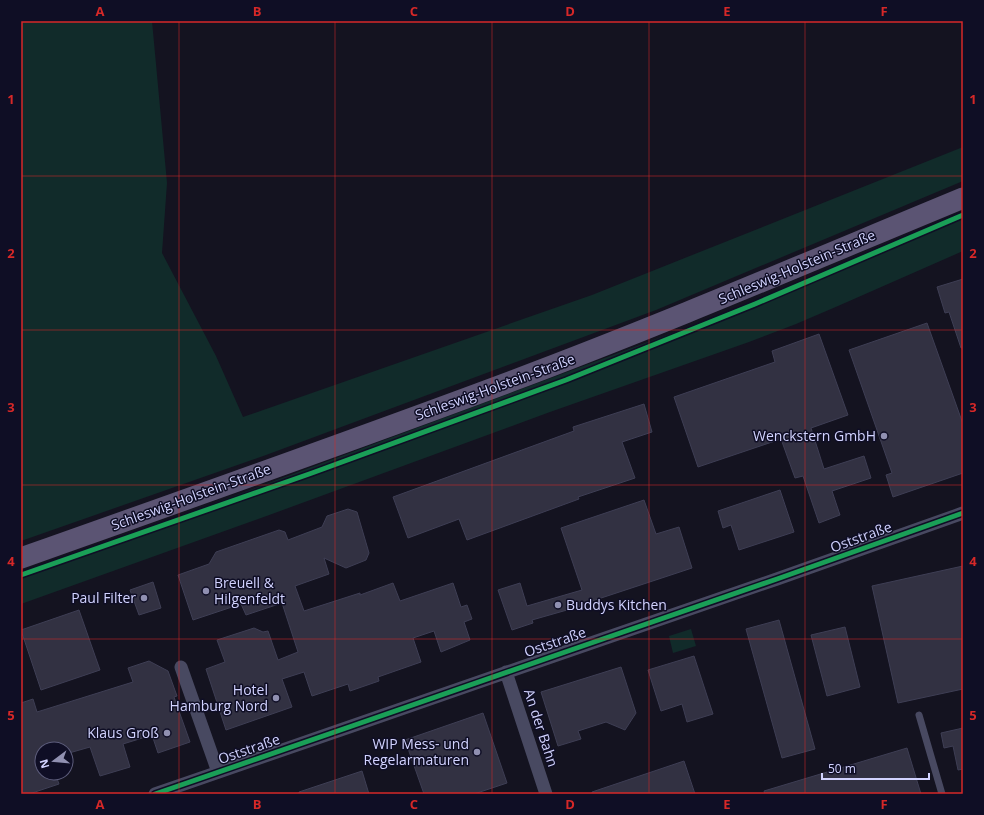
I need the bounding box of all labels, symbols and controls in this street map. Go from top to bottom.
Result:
text: A [96,2,105,20]
text: B [253,2,262,20]
text: C [410,2,418,20]
text: D [565,2,575,20]
text: E [723,2,731,20]
text: F [880,2,888,20]
text: 1 [7,90,15,108]
text: 1 [969,90,977,108]
street label: Schleswig-Holstein-Straße [715,225,878,308]
text: 2 [7,244,15,262]
text: 2 [969,244,977,262]
street label: Schleswig-Holstein-Straße [412,349,577,424]
text: 3 [7,398,15,416]
text: 3 [969,398,977,416]
place label: Wenckstern GmbH [753,426,876,445]
marker: Wenckstern GmbH [879,431,889,441]
street label: Schleswig-Holstein-Straße [108,459,273,534]
street label: Oststraße [827,517,894,556]
text: 4 [7,552,15,570]
text: 4 [969,552,977,570]
place label: Breuell & Hilgenfeldt [214,573,285,608]
marker: Breuell & Hilgenfeldt [201,586,211,596]
place label: Paul Filter [71,588,136,607]
marker: Paul Filter [139,593,149,603]
place label: Buddys Kitchen [566,595,667,614]
marker: Buddys Kitchen [553,600,563,610]
street label: Oststraße [521,622,588,661]
place label: Hotel Hamburg Nord [170,680,268,715]
street label: An der Bahn [520,686,563,769]
marker: Hotel Hamburg Nord [271,693,281,703]
text: 5 [7,706,15,724]
text: 5 [969,706,977,724]
place label: Klaus Groß [87,723,159,742]
marker: Klaus Groß [162,728,172,738]
street label: Oststraße [215,729,282,768]
place label: WIP Mess- und Regelarmaturen [364,734,469,769]
north arrow [34,741,74,781]
marker: WIP Mess- und Regelarmaturen [472,747,482,757]
scale bar [822,755,929,781]
text: N [35,758,52,770]
text: 50 m [828,760,856,777]
text: A [96,795,105,813]
text: B [253,795,262,813]
text: C [410,795,418,813]
text: D [565,795,575,813]
text: E [723,795,731,813]
text: F [880,795,888,813]

